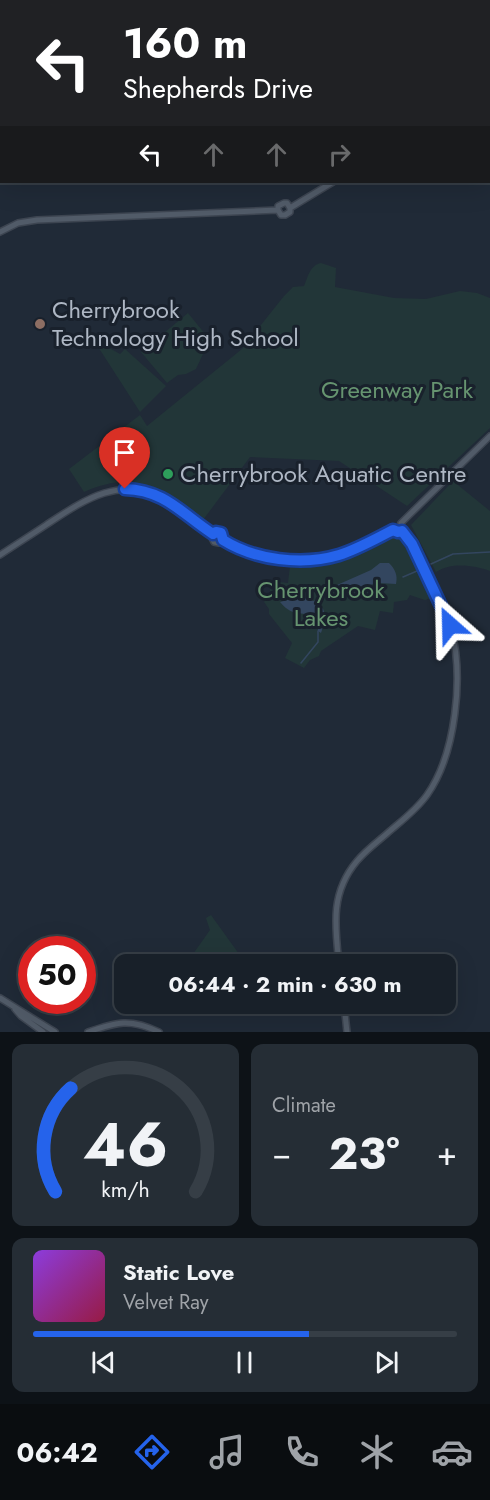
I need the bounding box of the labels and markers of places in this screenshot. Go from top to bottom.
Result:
place label: Cherrybrook Technology High School [52,292,299,355]
marker: Cherrybrook Technology High School [33,317,47,331]
pin [99,427,150,489]
place label: Cherrybrook Aquatic Centre [180,456,466,491]
marker: Cherrybrook Aquatic Centre [161,467,175,481]

